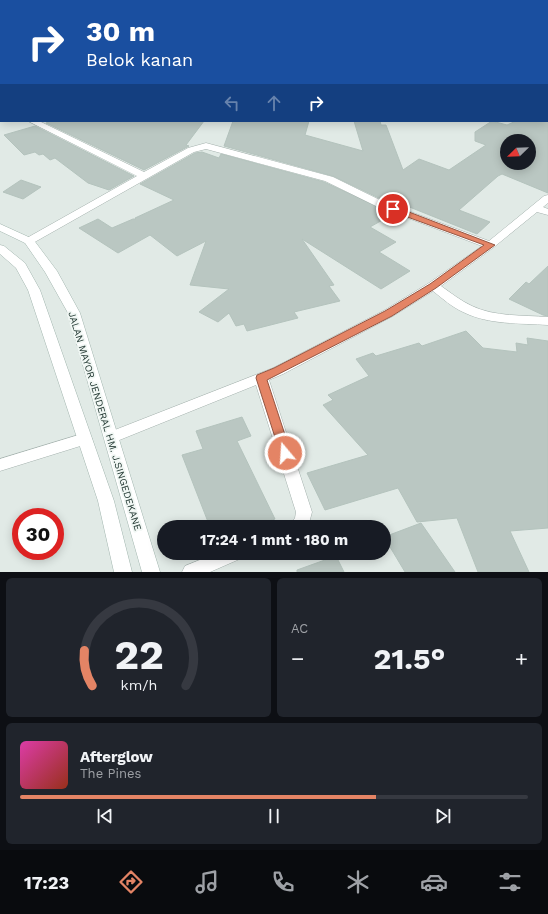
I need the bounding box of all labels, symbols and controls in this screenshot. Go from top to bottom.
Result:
text: 30 m [86,15,155,48]
icon: right [20,16,72,68]
text: Belok kanan [86,49,193,70]
icon: left [221,92,243,114]
icon: ahead [263,92,285,114]
icon: right [305,92,327,114]
north arrow [500,134,536,170]
map controls [500,134,536,170]
pin [376,192,410,226]
icon: arrive [382,198,404,220]
street label: JALAN MAYOR JENDERAL HM. J.SINGEDEKANE [66,310,144,532]
position arrow [264,432,306,474]
speed limit sign: 30 [12,508,64,560]
text: 17:24 · 1 mnt · 180 m [200,531,348,549]
text: AC [291,621,308,636]
text: 22 [114,629,163,678]
text: 21.5° [374,641,445,676]
text: − [291,646,304,671]
text: + [515,646,528,671]
text: km/h [120,676,157,692]
text: Afterglow [80,748,153,766]
text: The Pines [80,766,141,781]
icon: previous [94,805,116,827]
icon: pause [263,805,285,827]
icon: next [432,805,454,827]
icon: directions [117,868,145,896]
icon: music [193,868,221,896]
icon: phone [269,868,297,896]
icon: climate [344,868,372,896]
icon: car [420,868,448,896]
icon: filters [496,868,524,896]
text: 17:23 [24,872,69,893]

